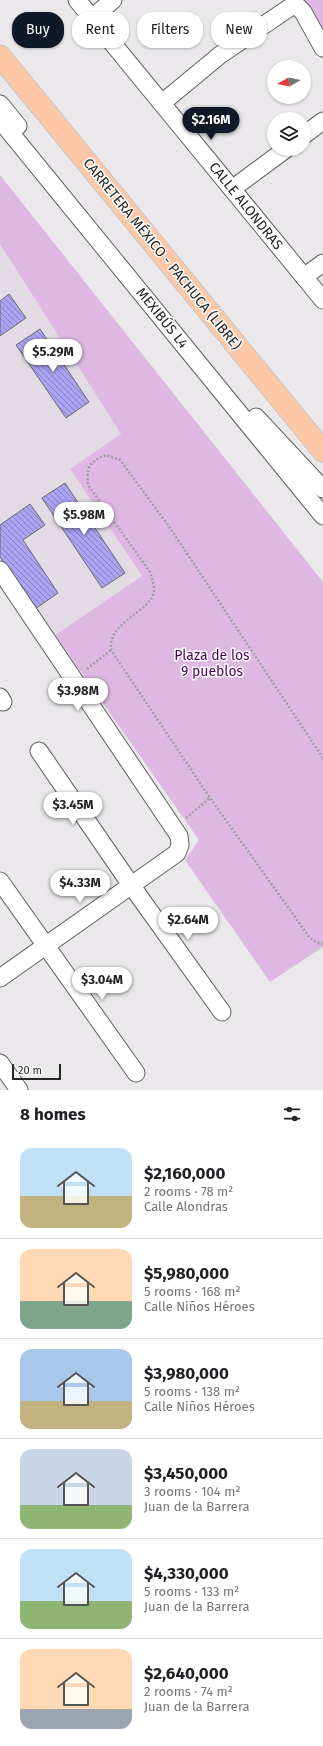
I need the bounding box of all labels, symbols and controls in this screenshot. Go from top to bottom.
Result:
chip: Buy [12,12,64,48]
chip: Rent [72,12,129,48]
chip: Filters [137,12,203,48]
chip: New [211,12,267,48]
north arrow [267,60,311,104]
map controls [267,60,311,156]
pin: $2.16M [178,107,244,141]
text: $2.16M [191,112,231,127]
button: layers [267,112,311,156]
street label: CARRETERA MÉXICO - PACHUCA (LIBRE) [79,154,245,353]
street label: CALLE ALONDRAS [205,159,287,254]
street label: MEXIBÚS L4 [132,284,193,352]
pin: $5.29M [20,339,86,373]
text: $5.29M [32,344,74,359]
pin: $5.98M [51,502,117,536]
text: $5.98M [63,507,105,522]
park label: Plaza de los 9 pueblos [174,647,250,680]
pin: $3.98M [45,678,111,712]
text: $3.98M [57,683,99,698]
pin: $3.45M [40,792,106,826]
text: $3.45M [52,797,94,812]
pin: $4.33M [47,870,113,904]
text: $4.33M [59,875,101,890]
pin: $2.64M [155,907,221,941]
text: $2.64M [167,912,209,927]
pin: $3.04M [69,967,135,1001]
text: $3.04M [81,972,123,987]
scale bar [12,1062,61,1081]
text: 20 m [18,1064,42,1077]
icon: filters [281,1103,303,1125]
text: 8 homes [20,1104,86,1125]
text: $2,160,000 [144,1163,225,1184]
icon: home [52,1164,100,1212]
text: 2 rooms · 78 m² [144,1184,233,1199]
text: Calle Alondras [144,1199,228,1214]
text: $5,980,000 [144,1263,229,1284]
icon: home [52,1265,100,1313]
text: 5 rooms · 168 m² [144,1284,240,1299]
text: Calle Niños Héroes [144,1299,255,1314]
text: $3,980,000 [144,1363,229,1384]
icon: home [52,1365,100,1413]
text: 5 rooms · 138 m² [144,1384,240,1399]
text: Calle Niños Héroes [144,1399,255,1414]
text: $3,450,000 [144,1463,228,1484]
icon: home [52,1465,100,1513]
text: 3 rooms · 104 m² [144,1484,241,1499]
text: Juan de la Barrera [144,1499,250,1514]
text: $4,330,000 [144,1563,229,1584]
icon: home [52,1565,100,1613]
text: 5 rooms · 133 m² [144,1584,239,1599]
text: Juan de la Barrera [144,1599,250,1614]
text: $2,640,000 [144,1663,229,1684]
icon: home [52,1665,100,1713]
text: 2 rooms · 74 m² [144,1684,233,1699]
text: Juan de la Barrera [144,1699,250,1714]

